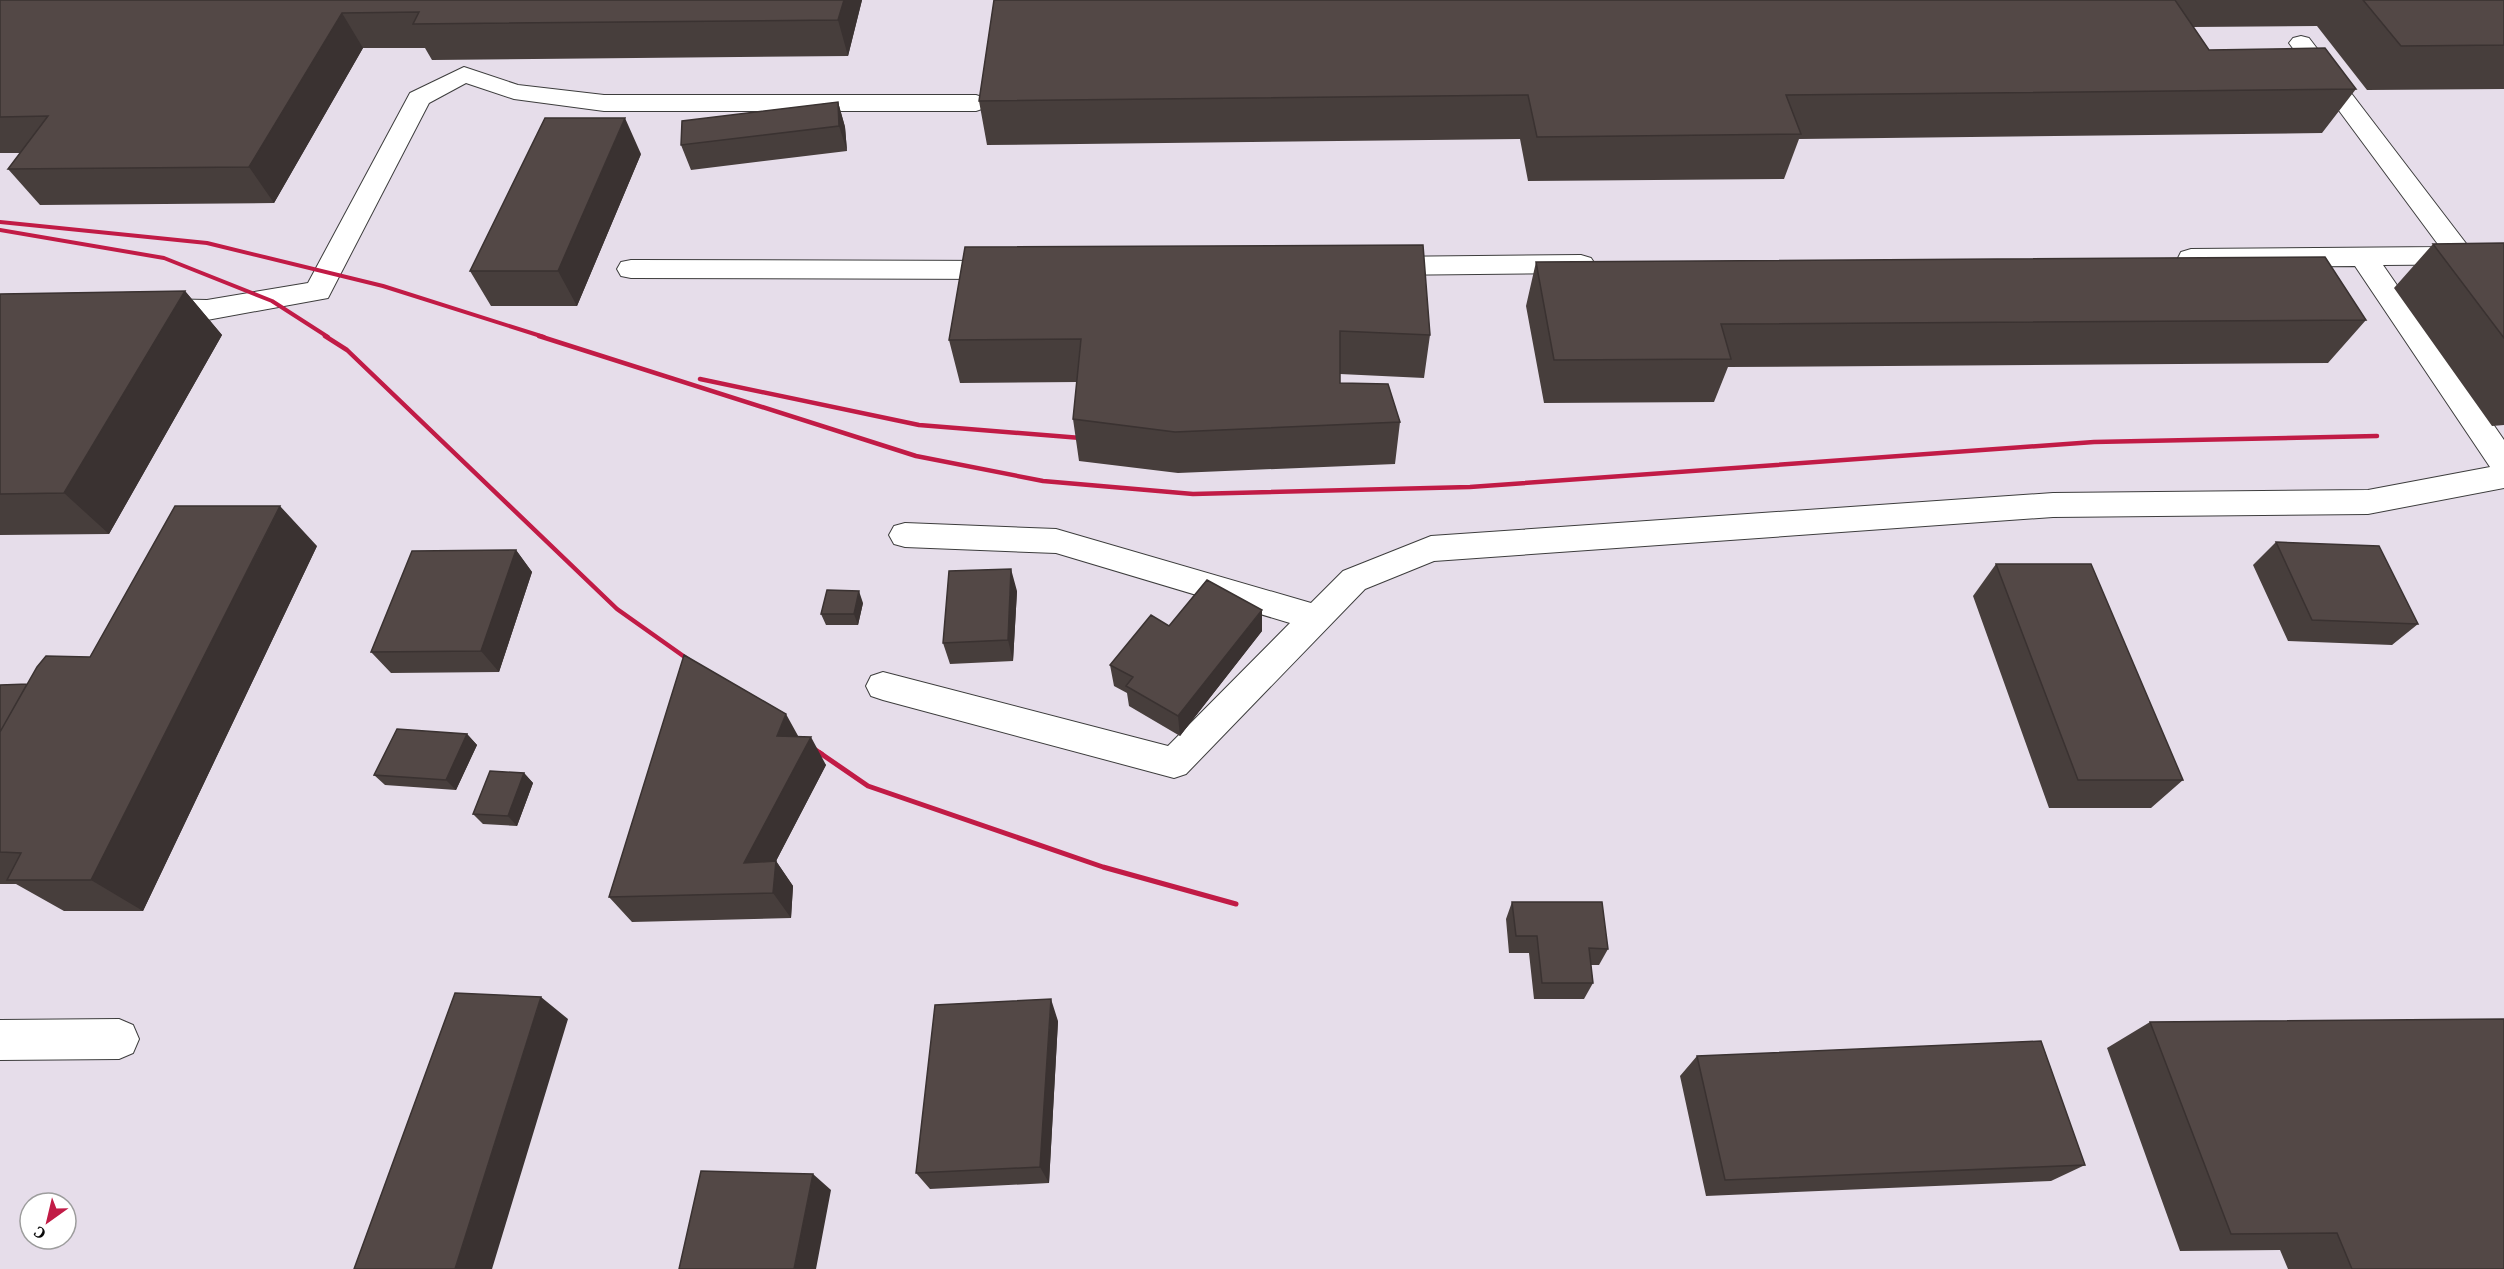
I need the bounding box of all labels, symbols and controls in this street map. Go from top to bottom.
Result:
north arrow [18,1191,78,1251]
text: С [29,1222,50,1245]

